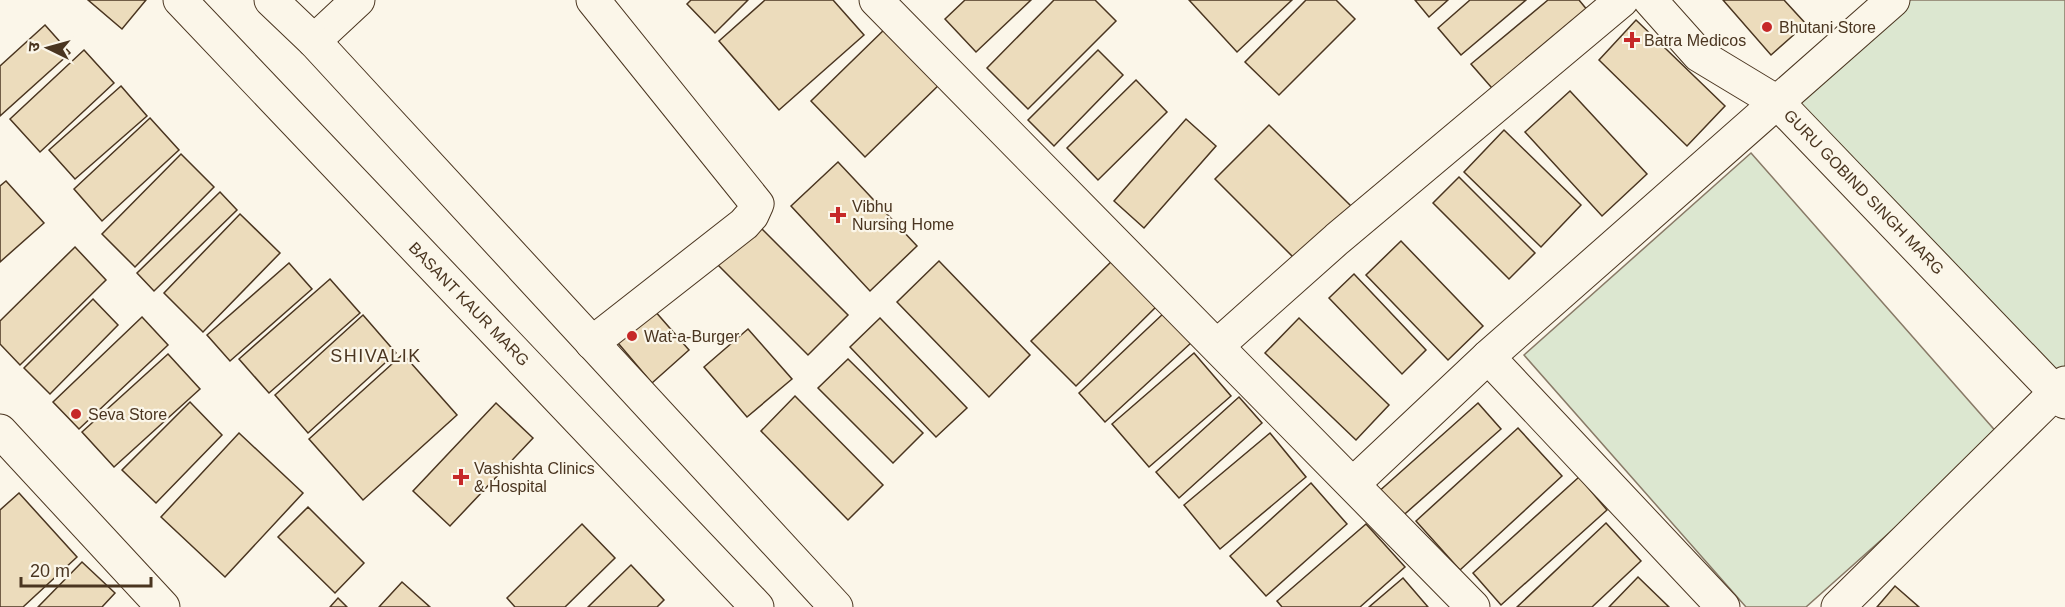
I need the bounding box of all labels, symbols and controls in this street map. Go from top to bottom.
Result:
north arrow [18,18,78,78]
place label: Bhutani Store [1779,19,1876,36]
marker: Bhutani Store [1760,20,1774,34]
place label: Batra Medicos [1644,32,1746,49]
marker: Batra Medicos [1625,33,1639,47]
text: उ [25,41,42,52]
street label: GURU GOBIND SINGH MARG [1781,106,1947,278]
place label: Vibhu Nursing Home [852,198,954,233]
marker: Vibhu Nursing Home [829,206,847,224]
street label: BASANT KAUR MARG [406,239,532,369]
place label: Wat-a-Burger [644,328,740,345]
marker: Wat-a-Burger [625,329,639,343]
district label: SHIVALIK [330,346,422,366]
place label: Seva Store [88,406,167,423]
marker: Seva Store [69,407,83,421]
place label: Vashishta Clinics & Hospital [474,460,595,495]
marker: Vashishta Clinics & Hospital [452,468,470,486]
scale bar [21,550,152,588]
text: 20 m [30,561,70,581]

